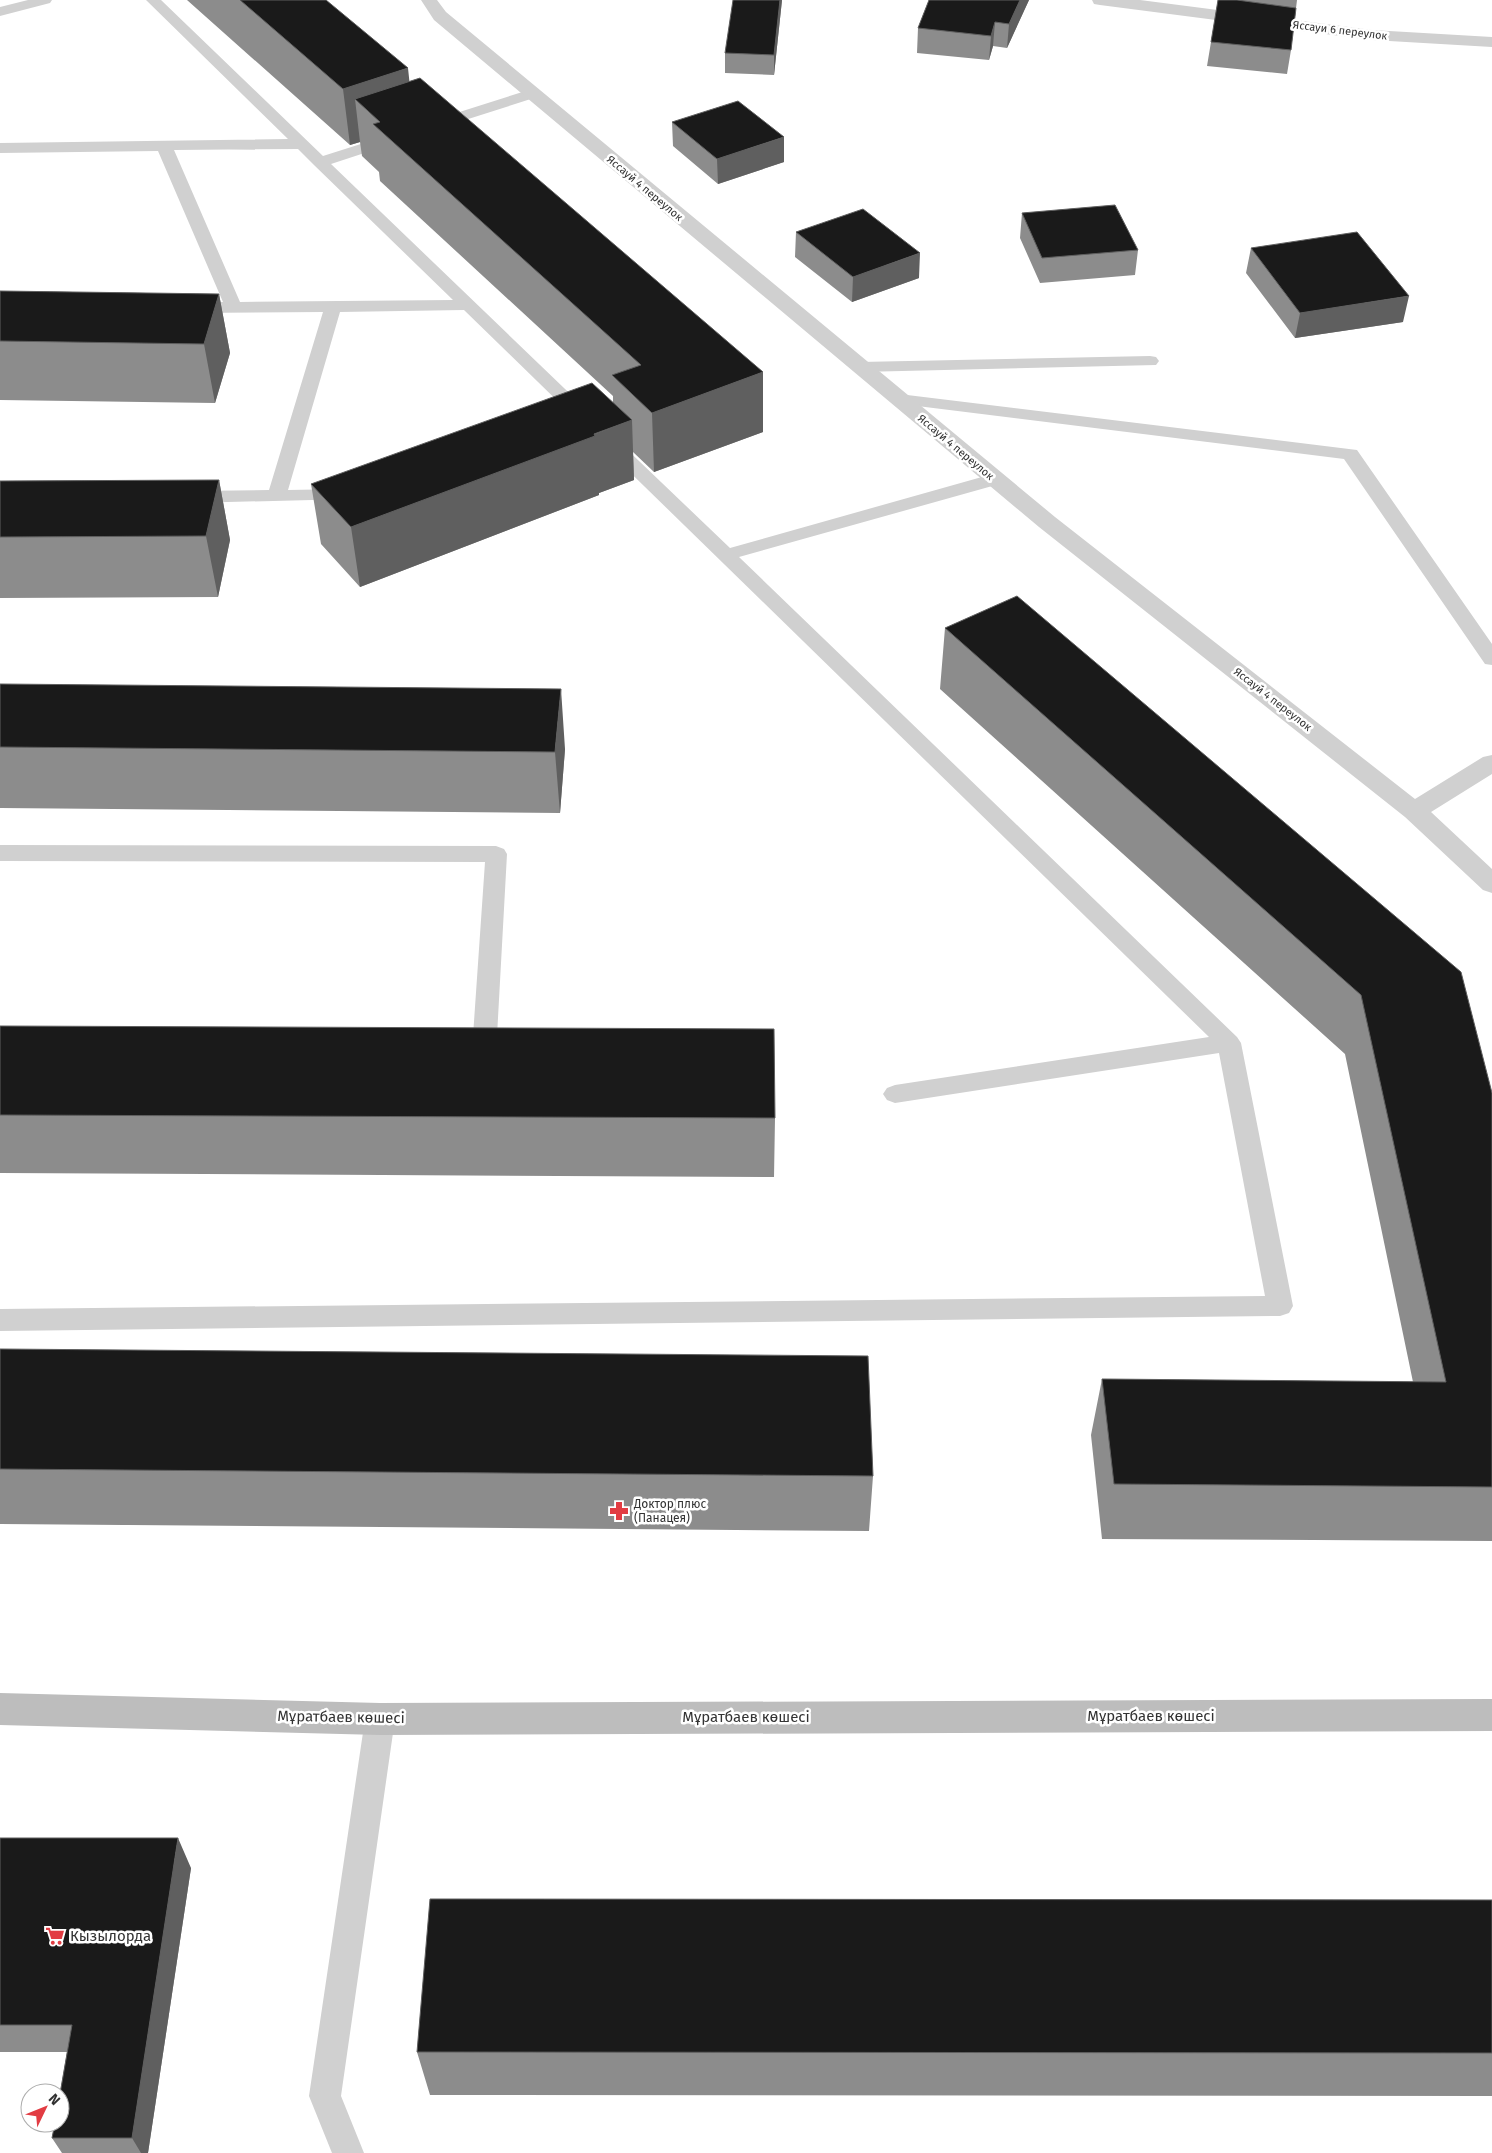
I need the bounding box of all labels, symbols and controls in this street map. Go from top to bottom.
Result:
street label: Яссауи 6 переулок [1292,18,1388,43]
street label: Яссауй 4 переулок [604,153,685,224]
street label: Яссауй 4 переулок [915,412,996,483]
street label: Яссауй 4 переулок [1231,665,1314,734]
place label: Доктор плюс (Панацея) [633,1497,706,1525]
pharmacy icon: Доктор плюс (Панацея) [608,1500,630,1522]
street label: Мұратбаев көшесі [277,1707,405,1727]
street label: Мұратбаев көшесі [1087,1707,1215,1725]
street label: Мұратбаев көшесі [682,1708,810,1726]
supermarket icon: Кызылорда [44,1925,66,1947]
place label: Кызылорда [70,1927,151,1945]
north arrow [20,2083,70,2133]
text: N [45,2090,64,2109]

